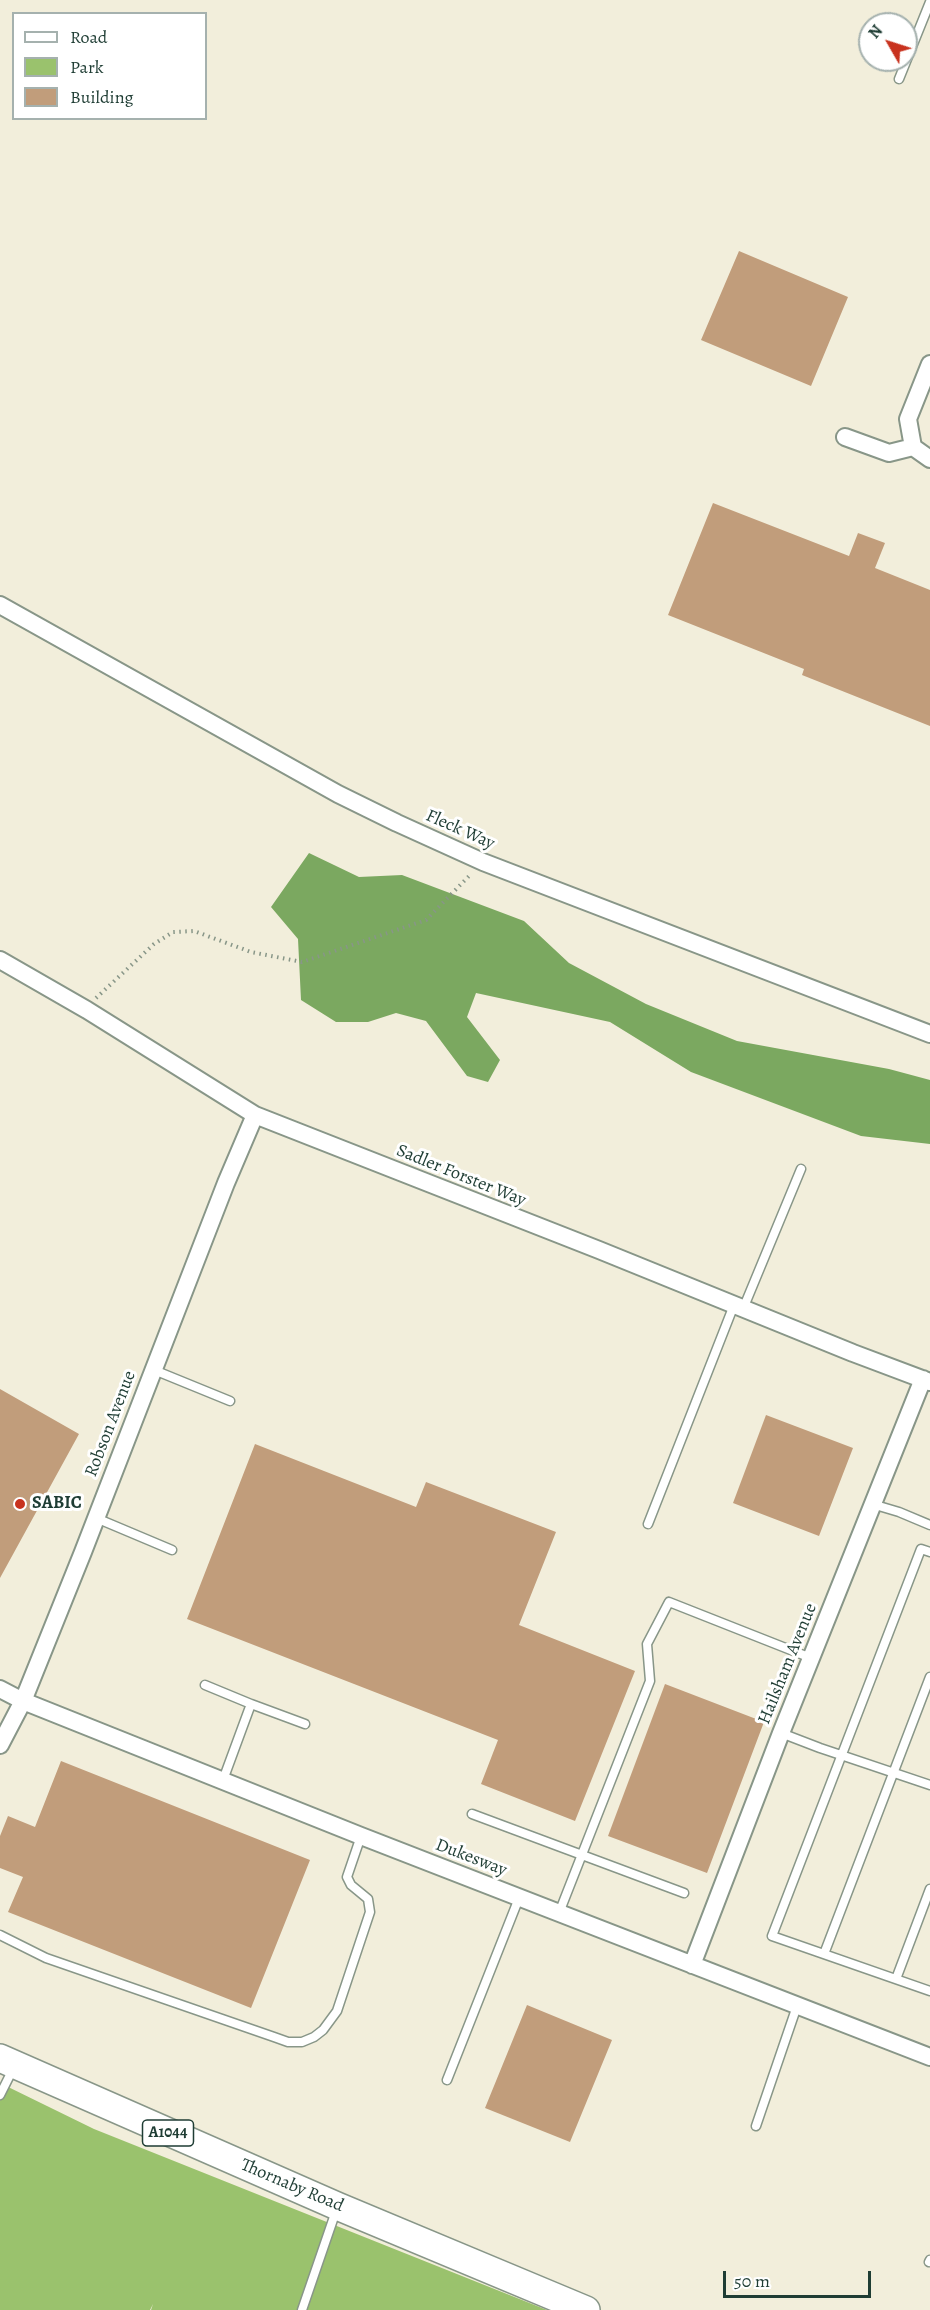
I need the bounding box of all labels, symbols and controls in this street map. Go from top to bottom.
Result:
legend [12,12,207,120]
north arrow [858,12,918,72]
text: N [863,20,888,43]
text: Road [70,25,107,49]
text: Park [70,55,104,79]
text: Building [70,85,134,109]
street label: Fleck Way [422,805,498,855]
street label: Sadler Forster Way [393,1140,529,1212]
street label: Robson Avenue [81,1368,141,1480]
place label: SABIC [32,1493,82,1515]
marker: SABIC [13,1497,27,1511]
street label: Hailsham Avenue [754,1600,822,1728]
street label: Dukesway [432,1835,510,1881]
road number: A1044 [142,2120,194,2146]
street label: Thornaby Road [237,2155,347,2217]
scale bar [726,2259,874,2297]
text: 50 m [734,2269,770,2293]

